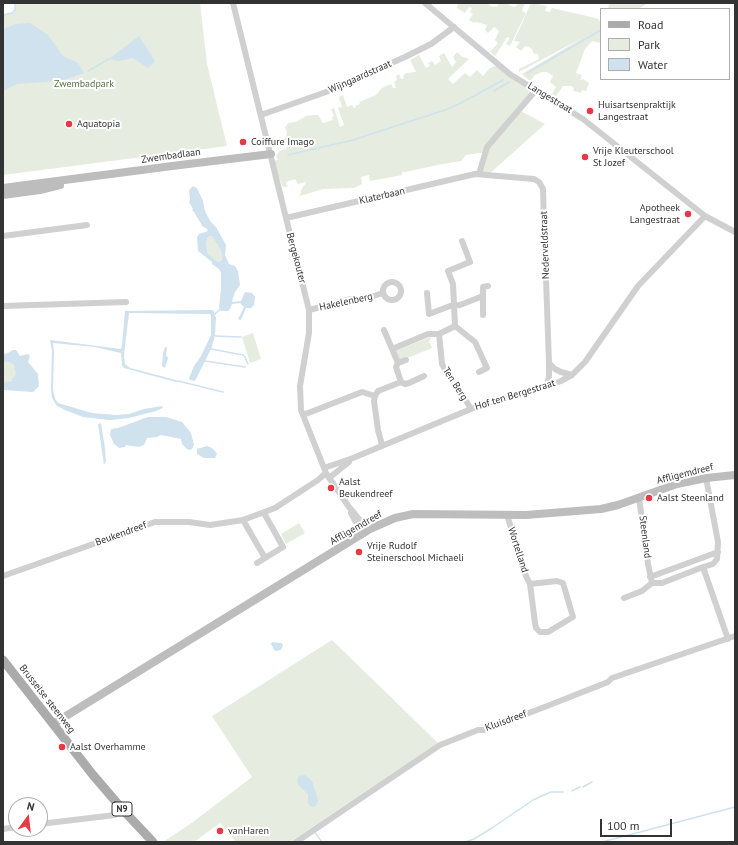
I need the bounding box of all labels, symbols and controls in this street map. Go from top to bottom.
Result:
legend [600,8,730,80]
text: Road [638,17,663,32]
text: Park [638,37,660,52]
text: Water [638,57,668,72]
street label: Wijngaardstraat [327,58,393,96]
park label: Zwembadpark [54,78,114,90]
street label: Langestraat [525,80,575,116]
place label: Huisartsenpraktijk Langestraat [598,99,676,122]
marker: Huisartsenpraktijk Langestraat [585,106,595,116]
place label: Aquatopia [77,118,120,130]
marker: Aquatopia [64,119,74,129]
place label: Coiffure Imago [251,136,314,148]
marker: Coiffure Imago [238,137,248,147]
place label: Vrije Kleuterschool St Jozef [593,145,674,168]
street label: Zwembadlaan [141,146,201,166]
marker: Vrije Kleuterschool St Jozef [580,152,590,162]
street label: Klaterbaan [358,185,406,207]
place label: Apotheek Langestraat [630,202,680,226]
marker: Apotheek Langestraat [683,209,693,219]
street label: Nederveldstraat [538,211,552,279]
street label: Bergekouter [283,231,309,285]
street label: Hakelenberg [318,291,374,313]
street label: Ten Berg [440,365,470,403]
street label: Hof ten Bergestraat [473,377,557,413]
street label: Affligemdreef [655,461,715,487]
place label: Aalst Beukendreef [339,476,393,500]
marker: Aalst Beukendreef [326,483,336,493]
place label: Aalst Steenland [657,492,724,504]
marker: Aalst Steenland [644,493,654,503]
street label: Affligemdreef [328,508,384,548]
street label: Steenland [636,515,654,559]
street label: Beukendreef [94,519,148,549]
street label: Wortelland [505,526,531,574]
place label: Vrije Rudolf Steinerschool Michaeli [367,540,464,564]
marker: Vrije Rudolf Steinerschool Michaeli [354,547,364,557]
street label: Brusselse steenweg [17,662,77,736]
street label: Kluisdreef [484,708,528,734]
place label: Aalst Overhamme [70,741,146,753]
marker: Aalst Overhamme [57,742,67,752]
north arrow [8,797,48,837]
text: N [26,799,36,814]
road number: N9 [112,802,132,816]
scale bar [602,811,674,837]
text: 100 m [607,818,640,833]
place label: vanHaren [228,825,269,837]
marker: vanHaren [215,826,225,836]

